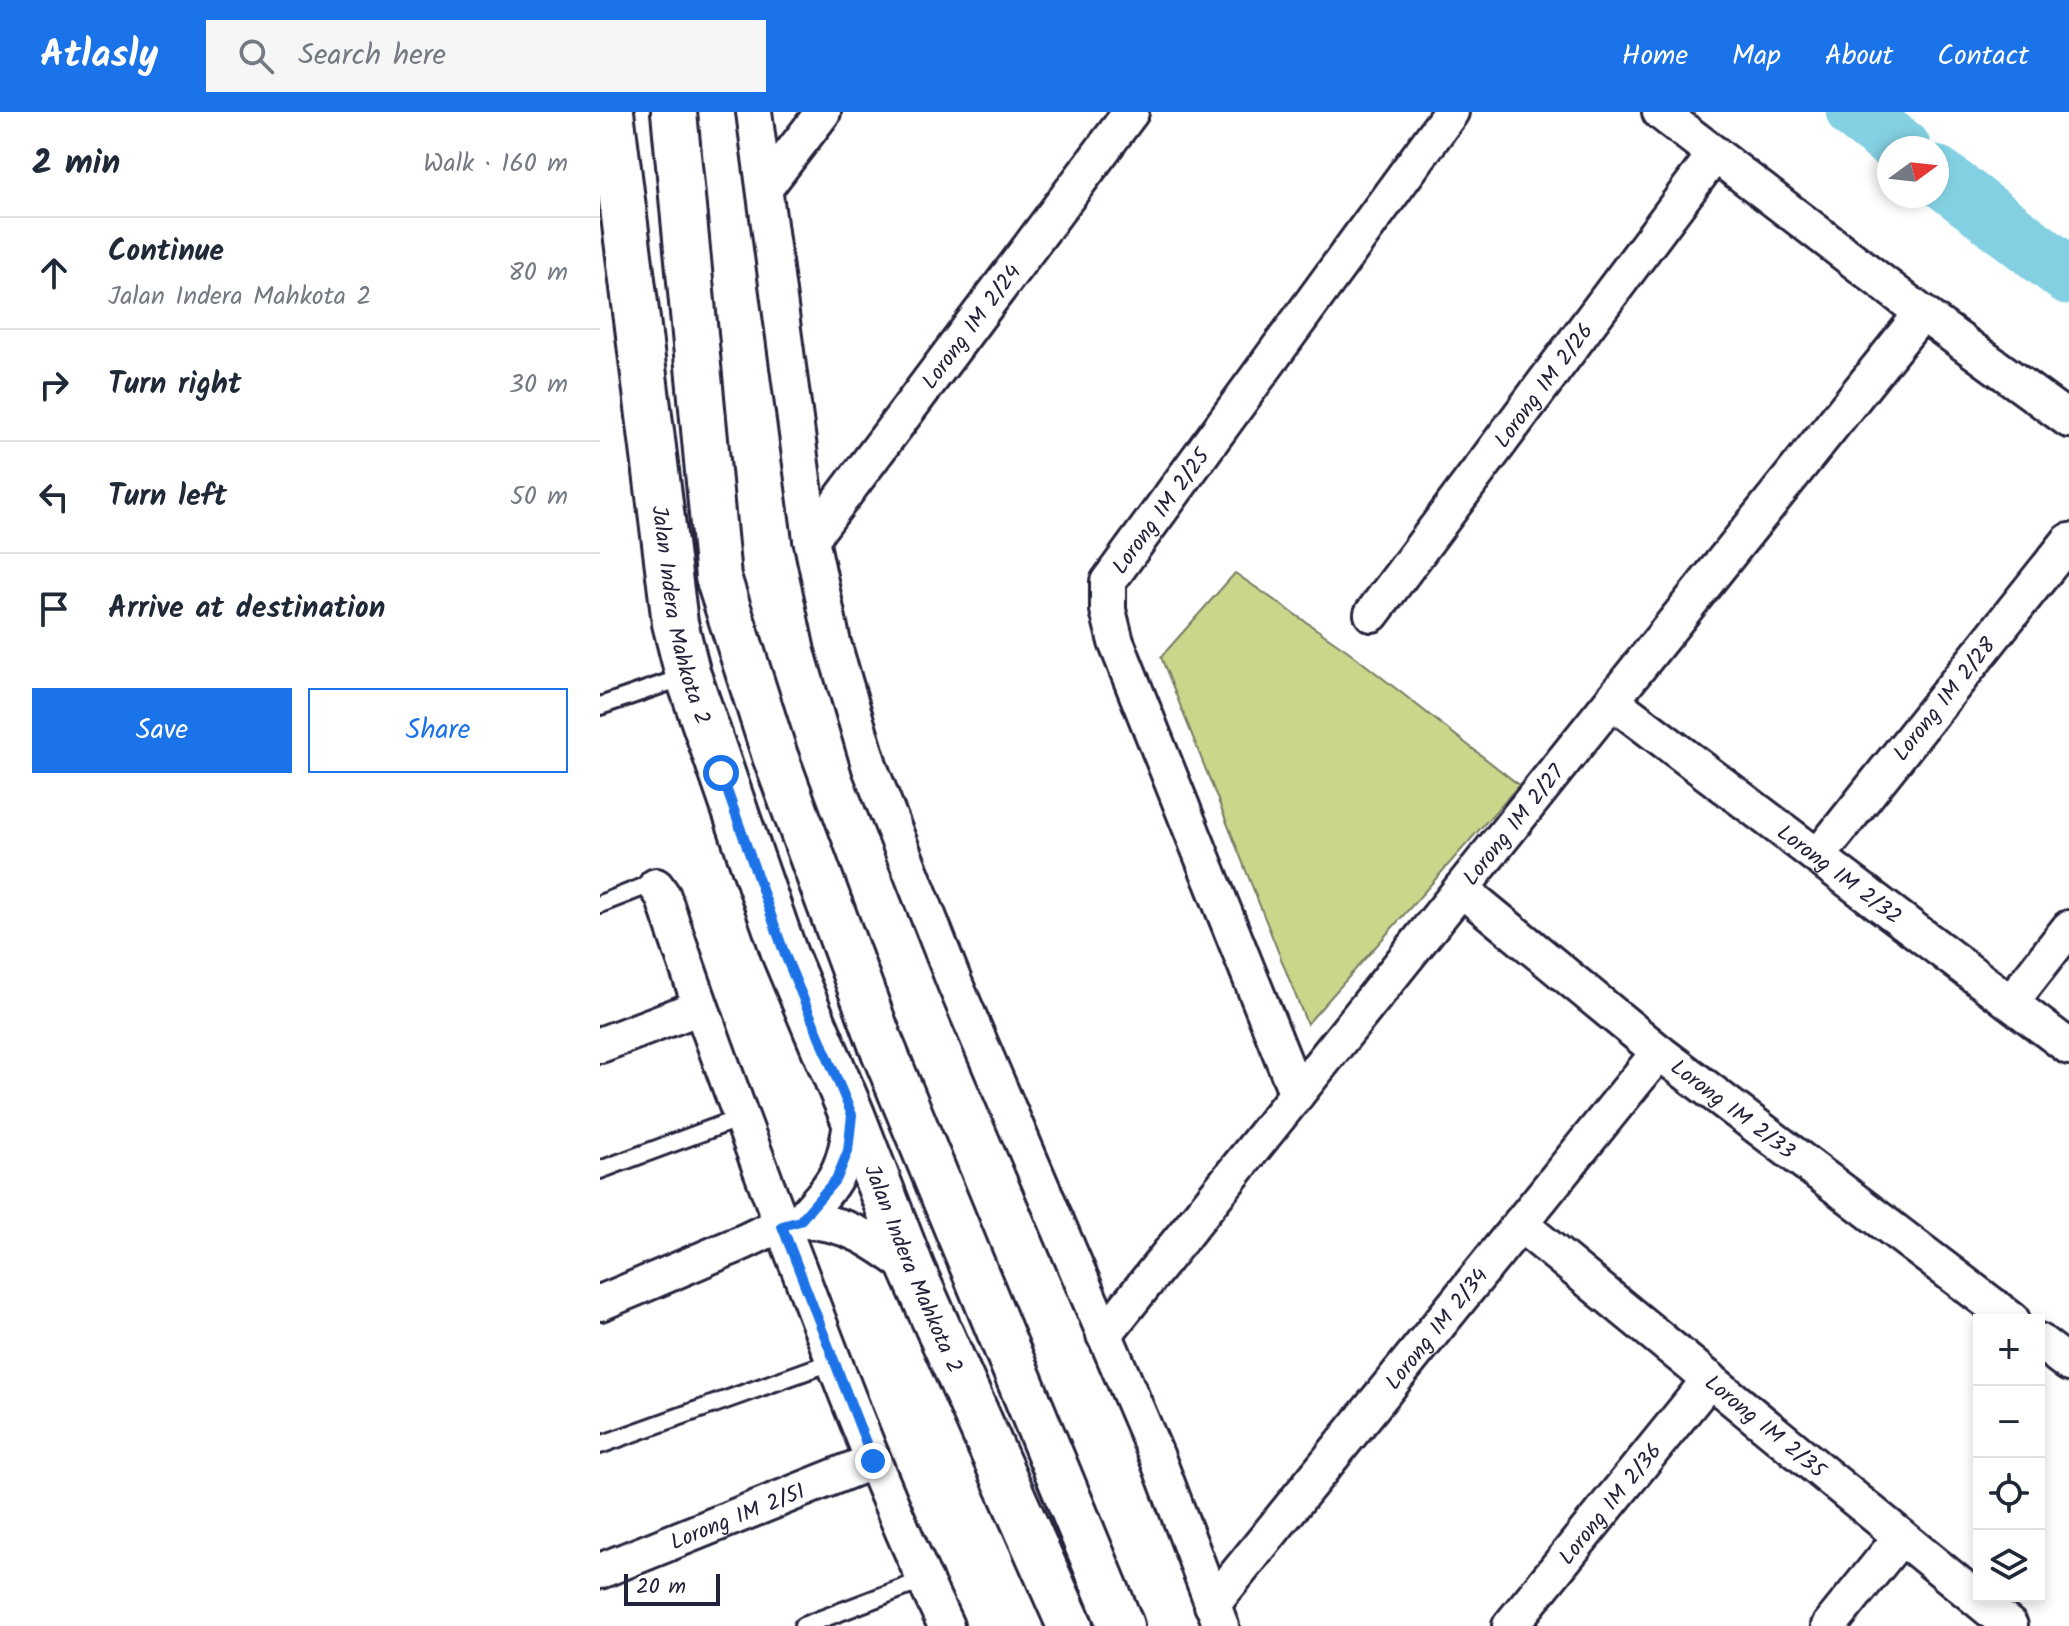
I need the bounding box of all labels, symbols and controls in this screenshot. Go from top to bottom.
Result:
search box [206,20,766,92]
text: Atlasly [40,26,158,86]
text: Search here [298,32,446,80]
icon: search [234,34,278,78]
text: Home [1622,34,1688,79]
text: Map [1732,34,1781,79]
text: About [1825,34,1893,79]
text: Contact [1937,34,2029,79]
north arrow [1877,136,1949,208]
text: 2 min [32,137,120,191]
text: Walk · 160 m [423,143,568,185]
text: Continue [108,228,224,276]
icon: ahead [32,251,76,295]
text: 80 m [508,252,568,294]
street label: Lorong IM 2/24 [914,258,1031,398]
text: Jalan Indera Mahkota 2 [108,276,371,318]
street label: Lorong IM 2/26 [1486,316,1604,456]
text: Turn right [108,361,241,409]
icon: right [32,363,76,407]
text: 30 m [509,364,568,406]
street label: Lorong IM 2/25 [1104,441,1221,583]
text: Turn left [108,473,227,521]
icon: left [32,475,76,519]
text: 50 m [510,476,568,518]
street label: Jalan Indera Mahkota 2 [640,504,719,730]
text: Arrive at destination [108,585,385,633]
icon: arrive [32,587,76,631]
street label: Lorong IM 2/28 [1885,630,2006,770]
button: Save [32,688,292,773]
button: Share [308,688,568,773]
route start [703,755,739,791]
street label: Lorong IM 2/27 [1455,757,1575,894]
street label: Lorong IM 2/32 [1768,817,1909,935]
street label: Lorong IM 2/33 [1662,1052,1802,1170]
street label: Jalan Indera Mahkota 2 [853,1160,971,1379]
street label: Lorong IM 2/34 [1377,1261,1498,1398]
map controls [1973,1314,2045,1602]
button: + [1973,1314,2045,1386]
street label: Lorong IM 2/35 [1696,1367,1834,1489]
button: − [1973,1386,2045,1458]
street label: Lorong IM 2/36 [1551,1436,1672,1574]
route end [855,1443,891,1479]
button: locate [1973,1458,2045,1530]
street label: Lorong IM 2/51 [666,1475,811,1561]
button: layers [1973,1530,2045,1602]
scale bar [624,1570,720,1606]
text: 20 m [636,1570,686,1605]

